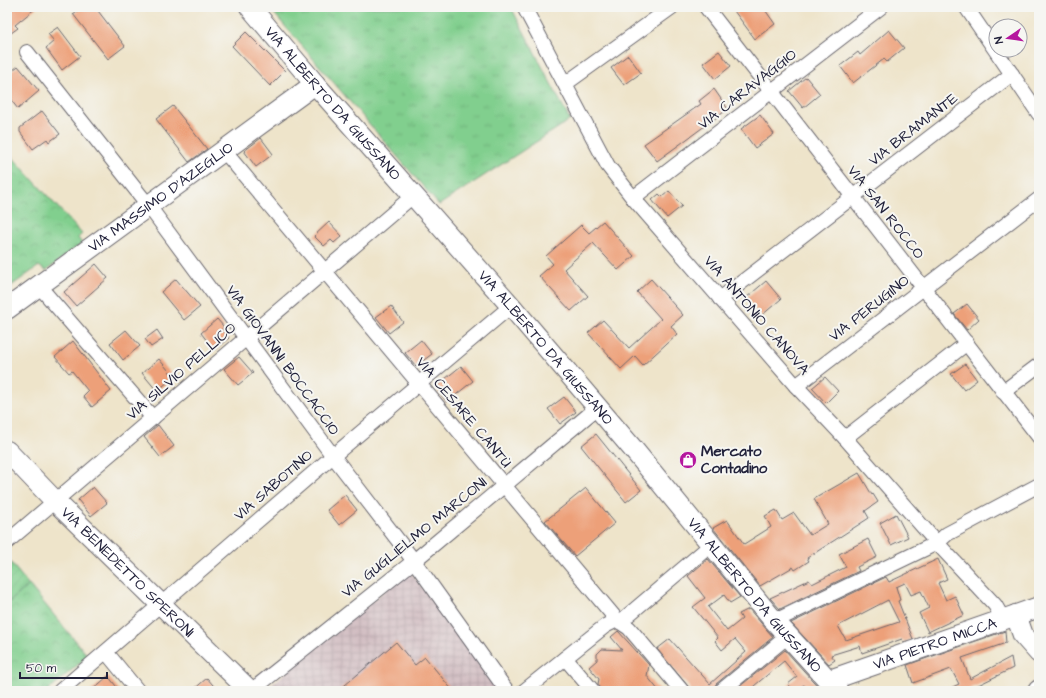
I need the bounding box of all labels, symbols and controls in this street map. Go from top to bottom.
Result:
north arrow [988,18,1028,58]
street label: VIA ALBERTO DA GIUSSANO [260,22,405,185]
text: N [991,35,1007,45]
street label: VIA CARAVAGGIO [694,44,801,135]
street label: VIA BRAMANTE [864,88,962,171]
street label: VIA MASSIMO D'AZEGLIO [84,137,238,257]
street label: VIA SAN ROCCO [842,161,929,264]
street label: VIA ANTONIO CANOVA [699,251,815,380]
street label: VIA ALBERTO DA GIUSSANO [473,266,618,430]
street label: VIA PERUGINO [825,270,914,347]
street label: VIA GIOVANNI BOCCACCIO [221,281,344,440]
street label: VIA SILVIO PELLICO [122,318,241,425]
street label: VIA CESARE CANTÙ [411,352,516,472]
place label: Mercato Contadino [701,441,768,479]
street label: VIA SABOTINO [229,445,317,526]
shop icon: Mercato Contadino [678,450,698,470]
street label: VIA GUGLIELMO MARCONI [337,472,492,603]
street label: VIA BENEDETTO SPERONI [56,502,199,642]
street label: VIA ALBERTO DA GIUSSANO [682,513,826,677]
street label: VIA PIETRO MICCA [870,612,1000,675]
scale bar [20,654,107,680]
text: 50 m [26,660,57,677]

